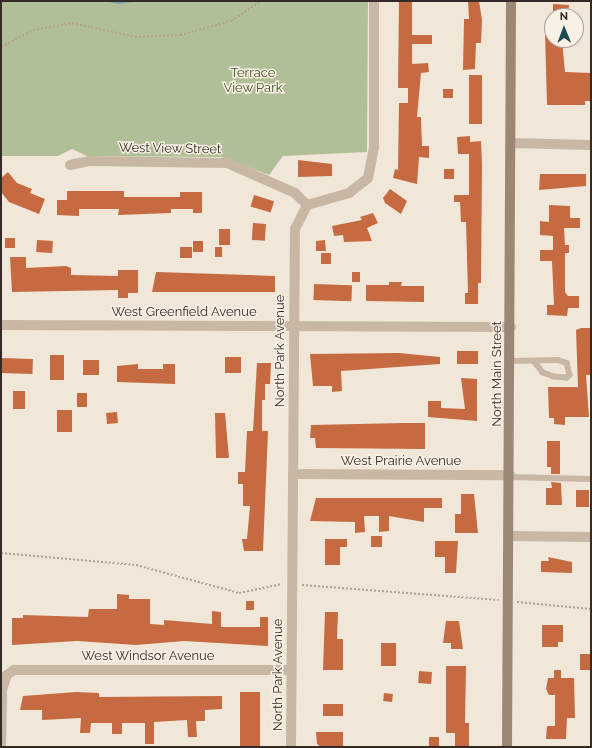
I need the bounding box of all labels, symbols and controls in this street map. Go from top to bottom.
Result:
north arrow [544,8,584,48]
text: N [559,10,568,23]
park label: Terrace View Park [223,66,283,97]
street label: West View Street [118,140,222,158]
street label: North Park Avenue [272,295,288,407]
street label: West Greenfield Avenue [111,304,257,320]
street label: North Main Street [489,321,505,427]
street label: West Prairie Avenue [341,453,461,469]
street label: North Park Avenue [270,619,286,731]
street label: West Windsor Avenue [81,648,215,664]

